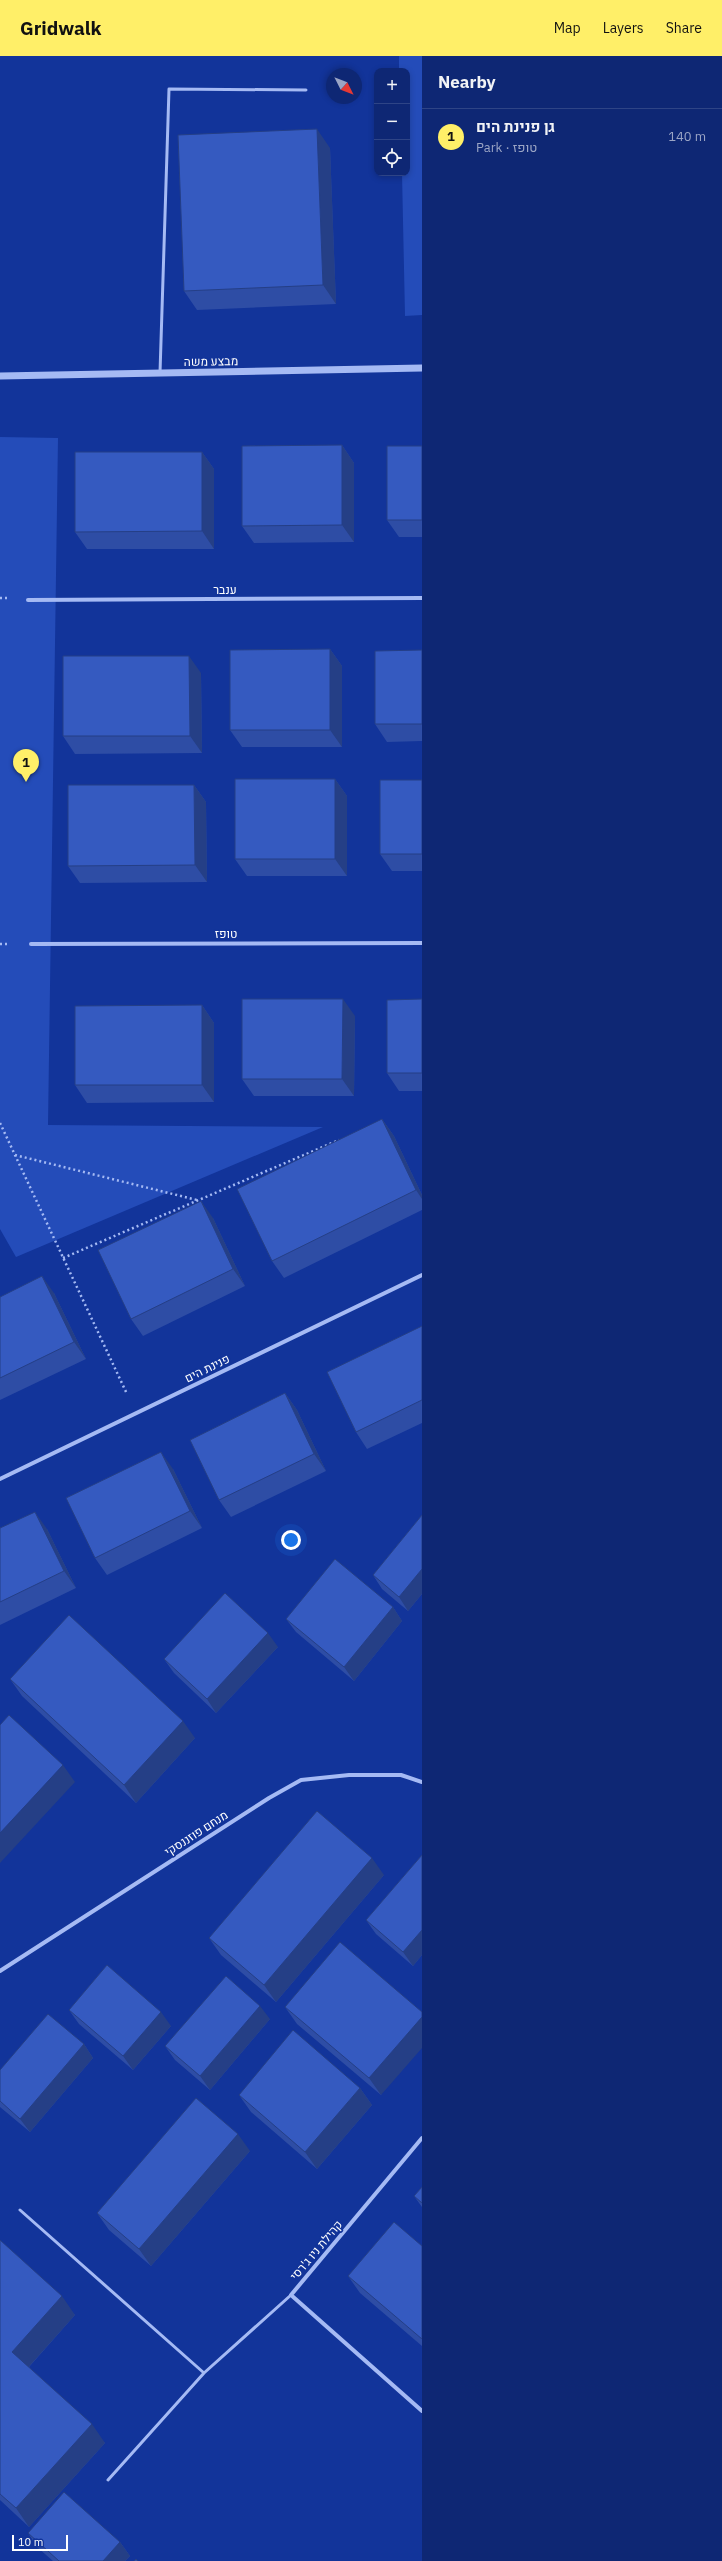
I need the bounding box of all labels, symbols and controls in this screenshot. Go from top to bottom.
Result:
text: Gridwalk [20,16,102,40]
text: Map [554,19,581,37]
text: Layers [603,19,644,37]
text: Share [666,19,702,37]
north arrow [326,68,362,104]
map controls [374,68,410,176]
button: + [374,68,410,104]
text: Nearby [438,71,496,93]
button: − [374,104,410,140]
text: גן פנינת הים [476,117,555,136]
text: 1 [447,128,455,145]
text: 140 m [668,128,706,145]
text: Park · טופז [476,139,537,156]
button: locate [374,140,410,176]
street label: מבצע משה [184,353,238,369]
street label: ענבר [213,582,237,597]
pin: 1 [13,749,39,782]
street label: טופז [215,926,237,941]
street label: פנינת הים [182,1351,232,1385]
your location [281,1530,301,1550]
street label: מנחם פוזננסקי [162,1807,230,1859]
street label: קהילת ניו ג'רסי [287,2217,345,2283]
scale bar [12,2533,68,2552]
text: 10 m [18,2535,43,2549]

